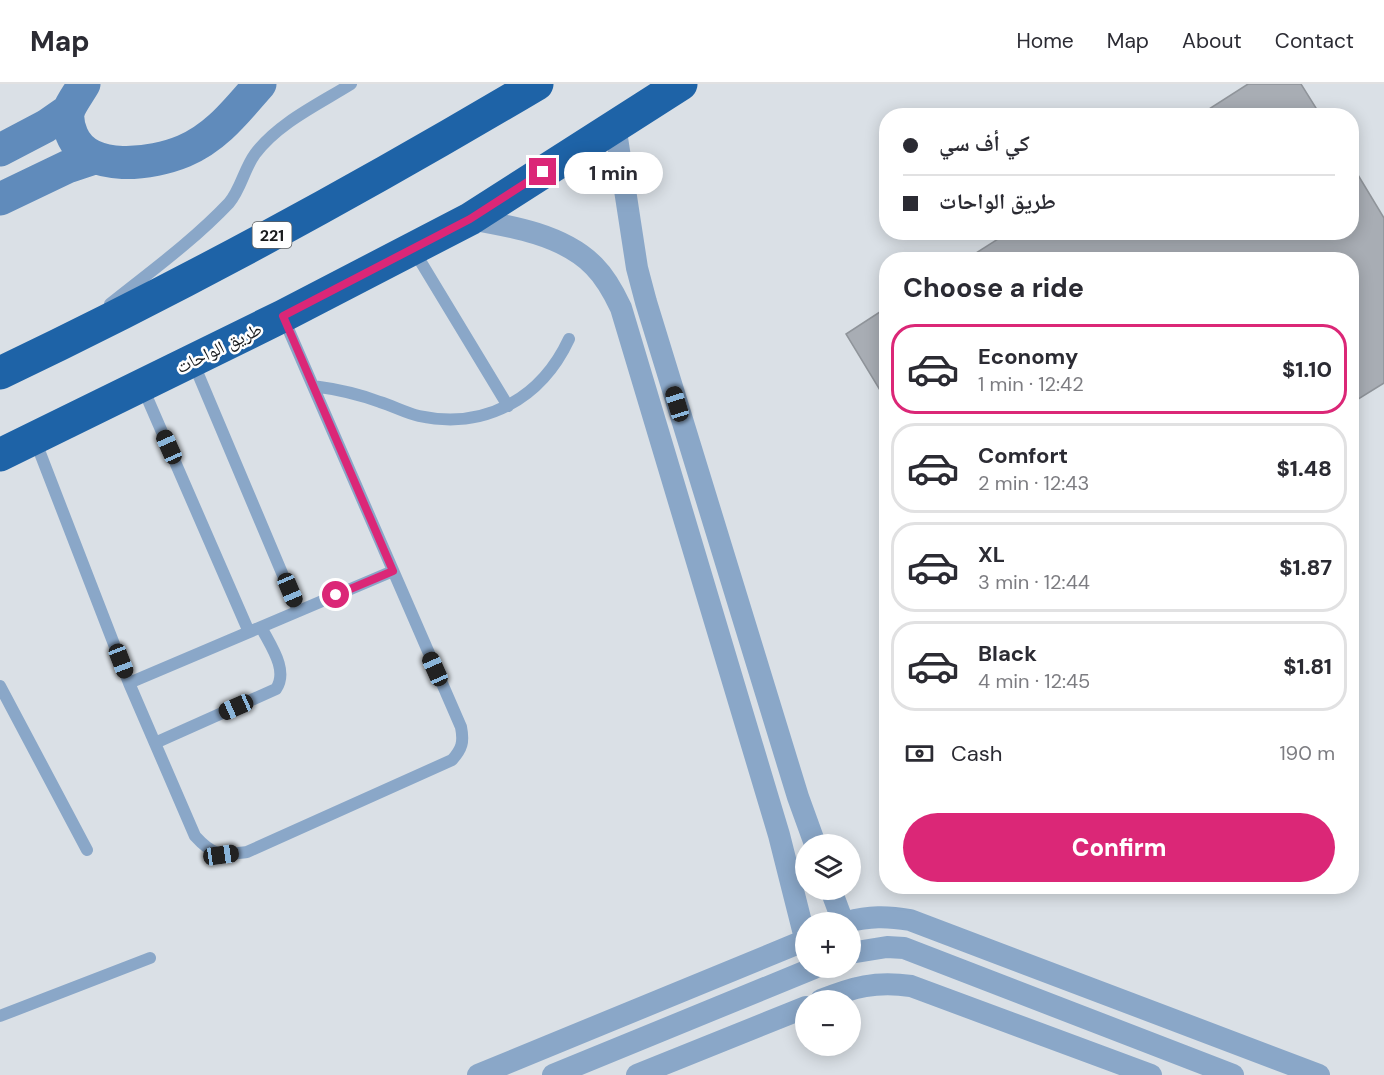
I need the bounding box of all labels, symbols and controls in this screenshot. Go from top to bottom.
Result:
text: Map [30,23,90,60]
text: Home [1016,27,1074,55]
text: Map [1107,27,1149,55]
text: About [1182,27,1242,55]
text: Contact [1275,27,1354,55]
text: كي أف سي [939,129,1030,158]
callout: 1 min [564,151,663,193]
route end [529,158,556,185]
text: 1 min [589,160,638,186]
text: طريق الواحات [939,187,1056,216]
road number: 221 [252,222,292,248]
text: Choose a ride [903,270,1084,305]
street label: طريق الواحات [172,317,266,379]
icon: car [906,342,960,396]
text: Economy [978,342,1078,371]
text: $1.10 [1282,355,1332,384]
text: 1 min · 12:42 [978,371,1084,397]
car [663,384,691,424]
car [153,427,185,467]
icon: car [906,441,960,495]
text: Comfort [978,441,1068,470]
text: $1.48 [1276,454,1332,483]
text: 2 min · 12:43 [978,470,1089,496]
icon: car [906,540,960,594]
text: XL [978,540,1005,569]
text: $1.87 [1279,553,1332,582]
text: 3 min · 12:44 [978,569,1090,595]
car [275,570,305,610]
route start [322,581,349,608]
icon: car [906,639,960,693]
text: Black [978,639,1037,668]
car [106,641,136,681]
car [419,649,451,689]
text: $1.81 [1283,652,1332,681]
text: 4 min · 12:45 [978,668,1090,694]
car [216,691,256,723]
icon: cash [903,737,936,770]
text: Cash [951,739,1002,768]
text: 190 m [1279,740,1335,766]
button: Confirm [903,813,1335,882]
map controls [795,834,861,1056]
button: layers [795,834,861,900]
car [202,844,240,866]
button: + [795,912,861,978]
button: − [795,990,861,1056]

